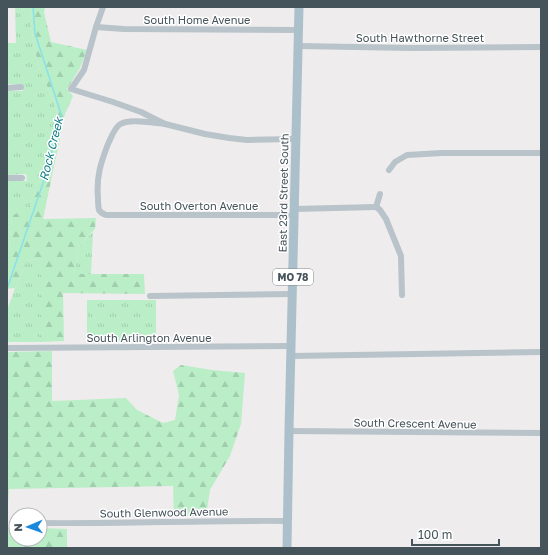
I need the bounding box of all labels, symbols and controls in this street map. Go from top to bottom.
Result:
street label: South Home Avenue [144,13,250,26]
street label: South Hawthorne Street [356,31,484,44]
water label: Rock Creek [36,114,66,182]
street label: East 23rd Street South [275,133,291,253]
street label: South Overton Avenue [140,199,258,212]
road number: MO 78 [273,269,313,285]
street label: South Arlington Avenue [86,331,212,344]
street label: South Crescent Avenue [353,415,477,431]
street label: South Glenwood Avenue [100,504,228,520]
north arrow [8,507,48,547]
scale bar [412,521,499,547]
text: N [11,523,24,532]
text: 100 m [418,527,452,542]

